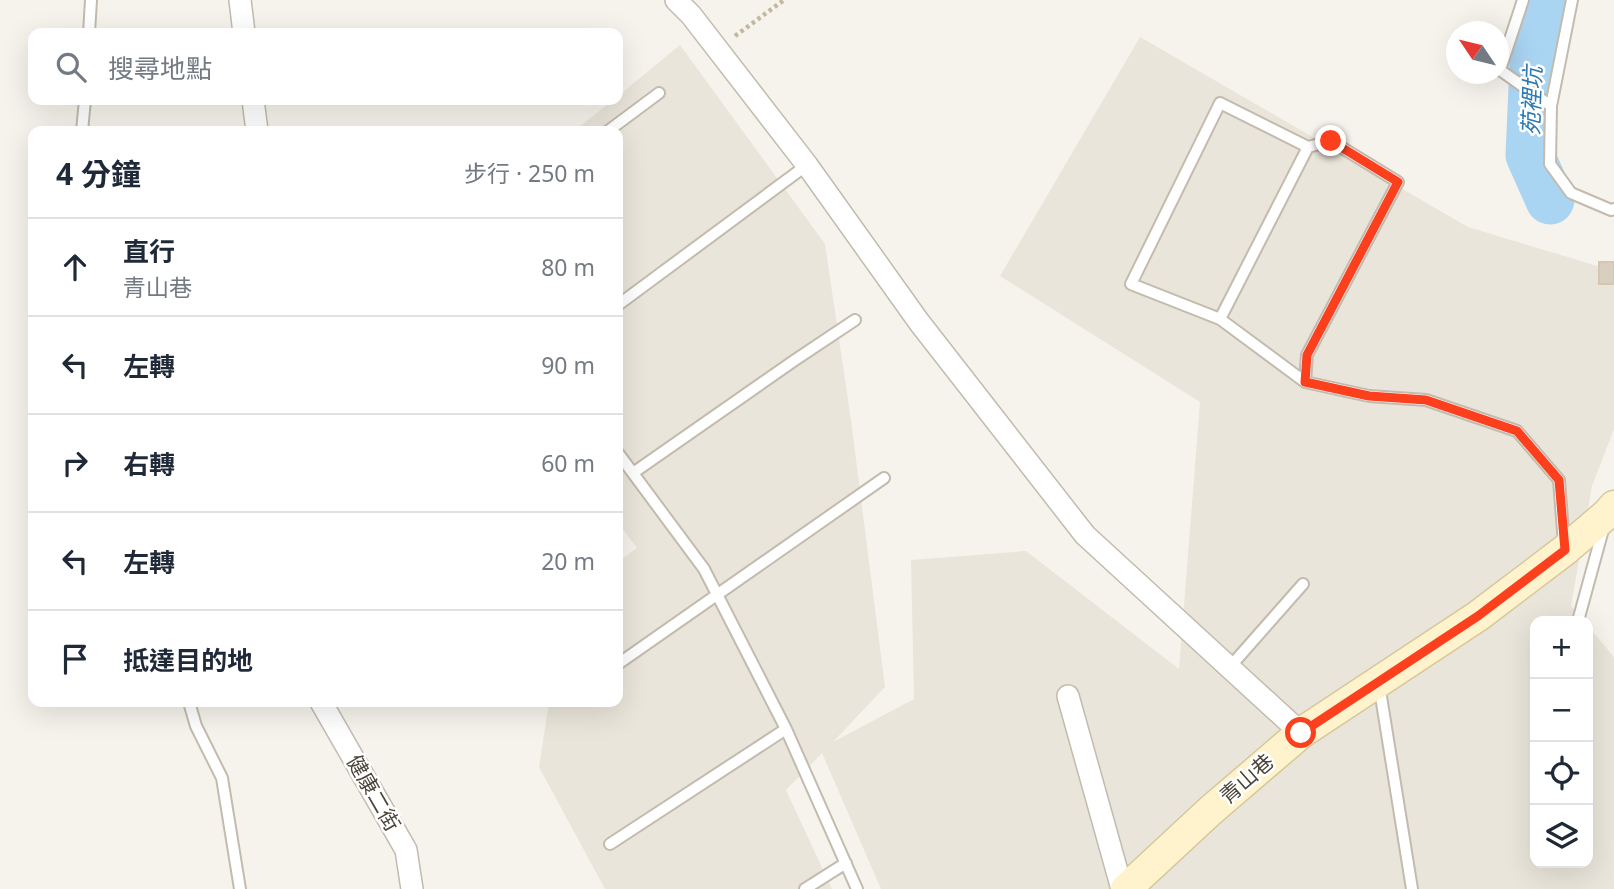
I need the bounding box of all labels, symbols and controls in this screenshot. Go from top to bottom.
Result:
north arrow [1446,21,1509,84]
search box [28,28,623,105]
icon: search [52,48,90,86]
text: 搜尋地點 [108,50,212,86]
water label: 苑裡坑 [1514,63,1548,136]
route end [1315,125,1346,156]
text: 4 分鐘 [56,153,141,194]
text: 步行 · 250 m [464,157,595,189]
text: 直行 [123,233,175,269]
icon: ahead [56,248,94,286]
text: 80 m [541,251,595,283]
text: 青山巷 [123,271,192,303]
icon: left [56,346,94,384]
text: 左轉 [123,348,175,384]
text: 90 m [541,349,595,381]
icon: right [56,444,94,482]
text: 右轉 [123,446,175,482]
text: 60 m [541,447,595,479]
icon: left [56,542,94,580]
text: 左轉 [123,544,175,580]
text: 20 m [541,545,595,577]
map controls [1530,616,1593,868]
button: + [1530,616,1593,679]
icon: arrive [56,640,94,678]
text: 抵達目的地 [123,642,253,678]
button: − [1530,679,1593,742]
route start [1285,717,1316,748]
button: locate [1530,742,1593,805]
street label: 青山巷 [1213,747,1279,809]
street label: 健康二街 [341,749,407,836]
button: layers [1530,805,1593,868]

